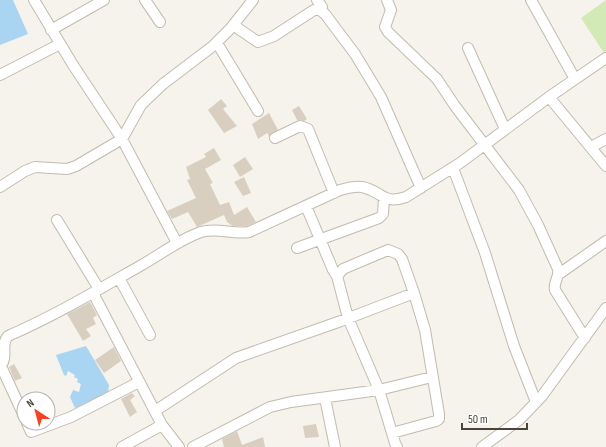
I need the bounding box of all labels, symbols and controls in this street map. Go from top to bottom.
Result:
north arrow [16,391,56,431]
text: N [24,396,37,410]
scale bar [462,405,527,431]
text: 50 m [468,412,488,427]

